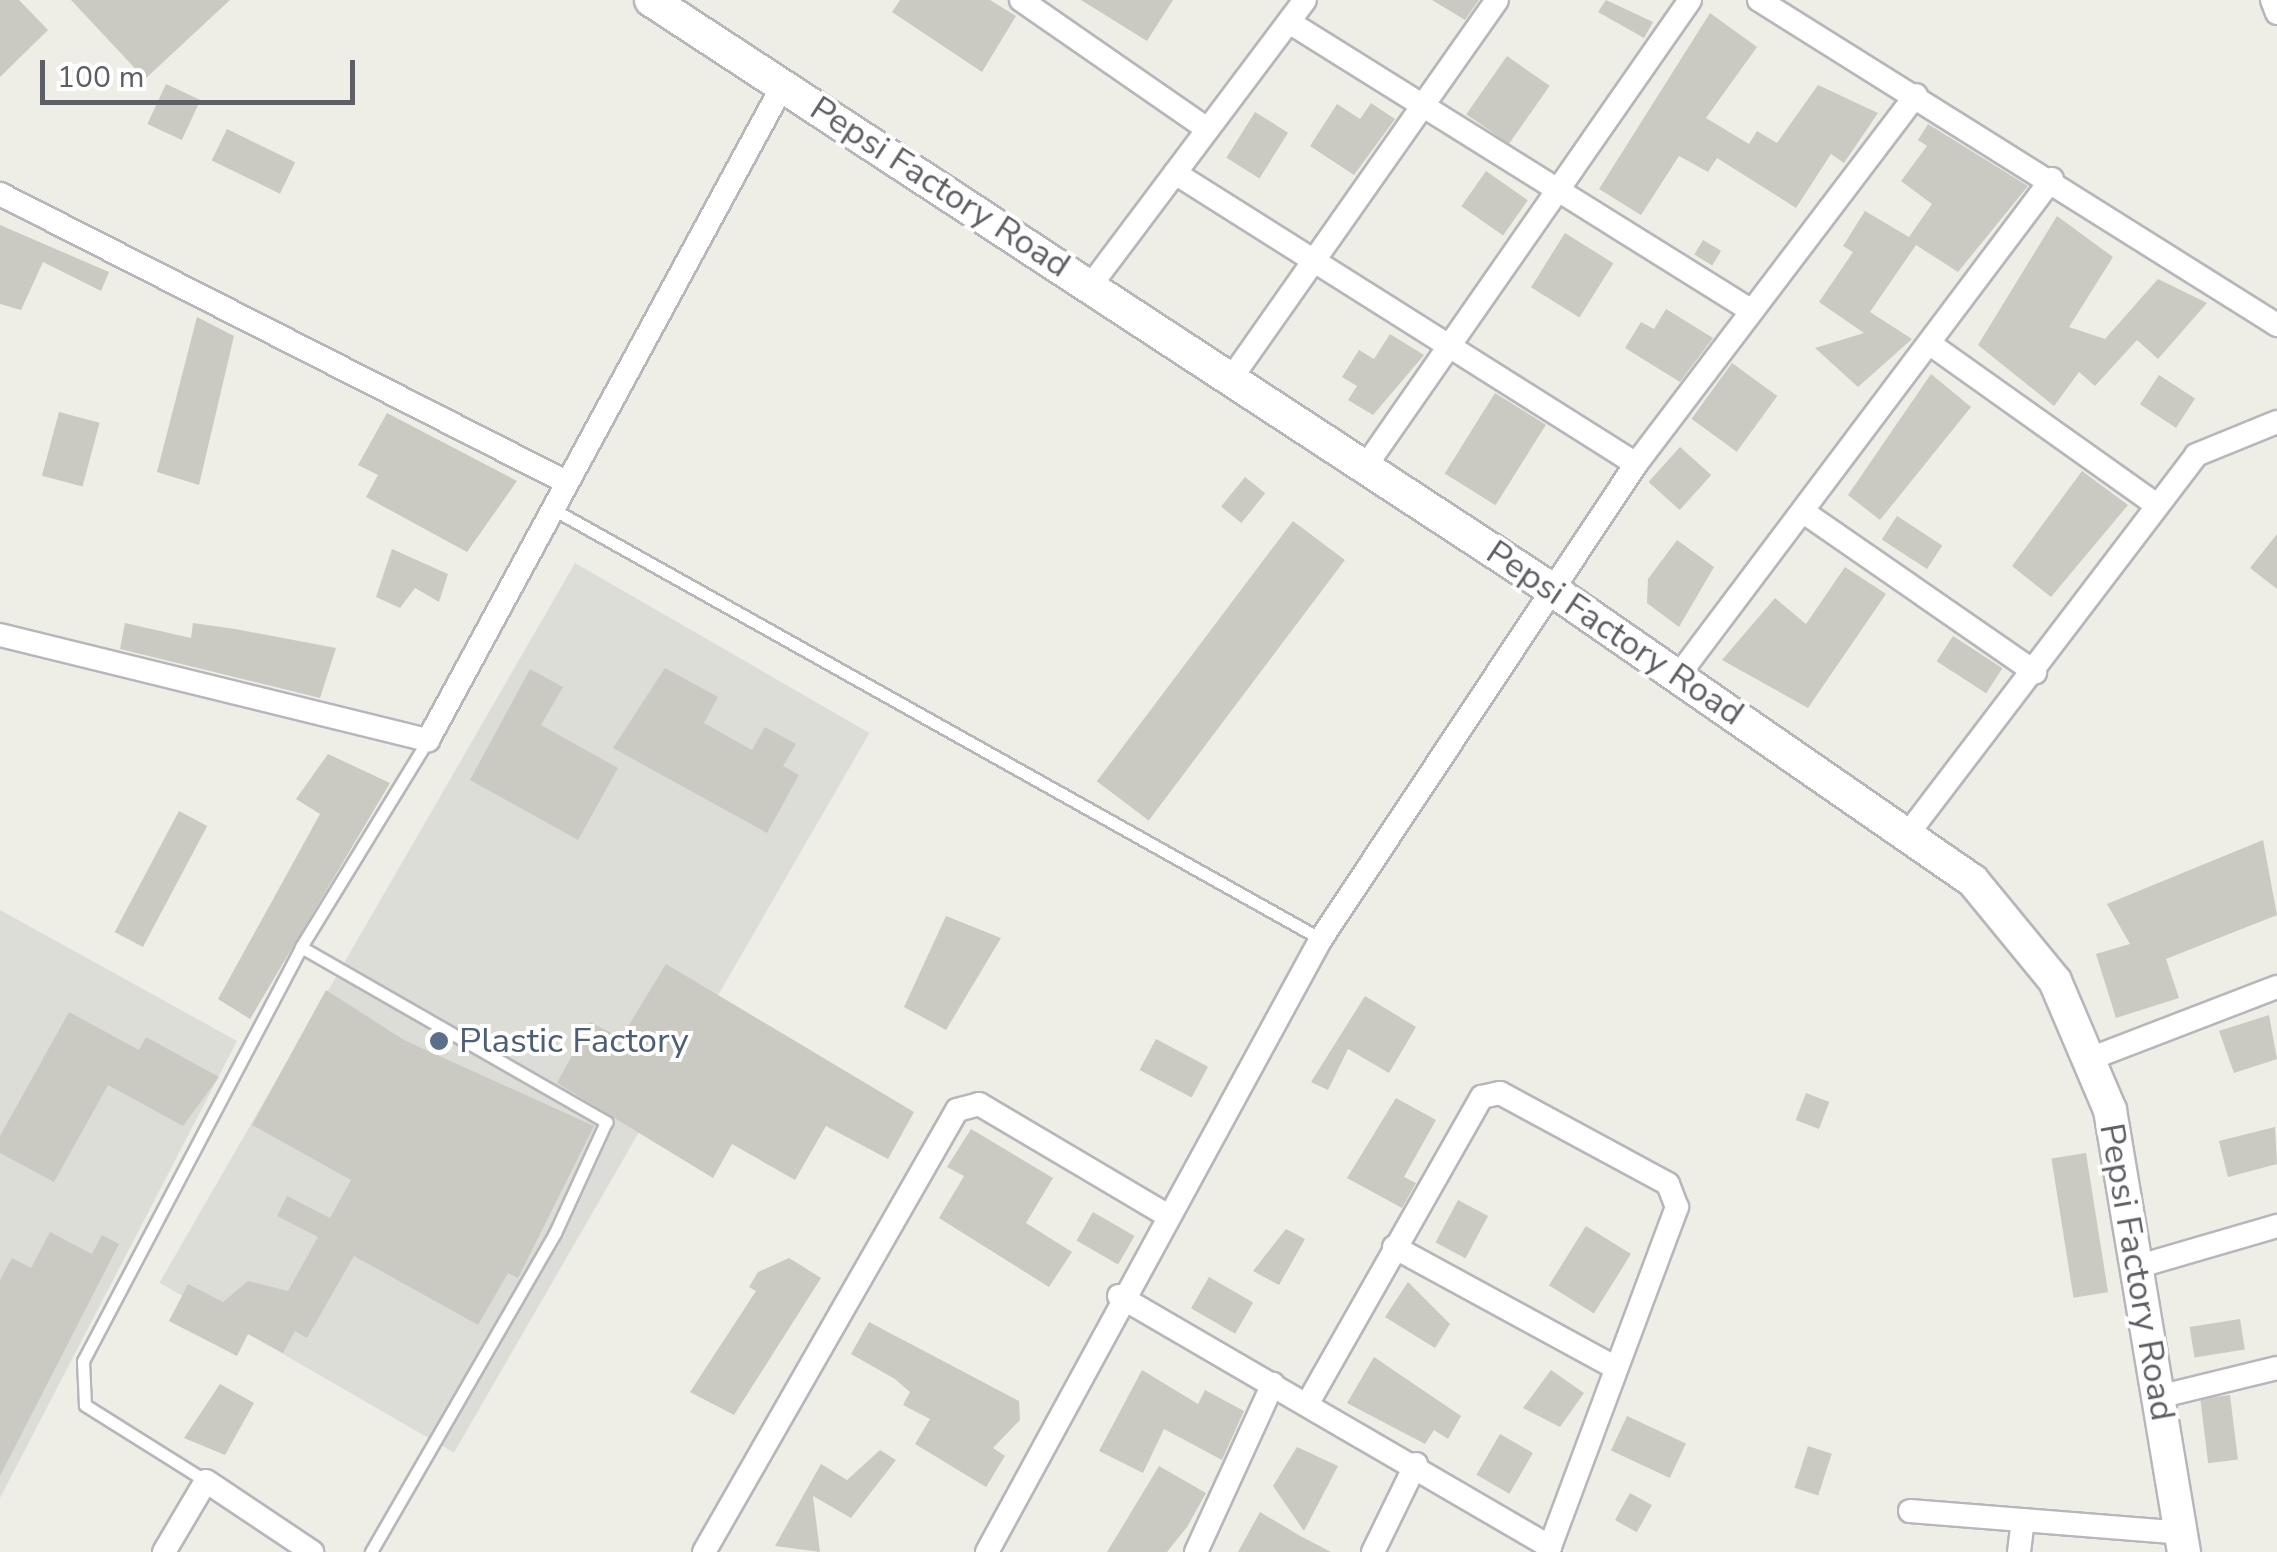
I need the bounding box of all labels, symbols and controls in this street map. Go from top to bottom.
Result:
scale bar [45,40,360,102]
text: 100 m [57,57,144,98]
street label: Pepsi Factory Road [802,87,1078,287]
street label: Pepsi Factory Road [1478,531,1752,735]
place label: Plastic Factory [459,1020,689,1062]
marker: Plastic Factory [428,1030,450,1052]
street label: Pepsi Factory Road [2090,1120,2184,1424]

